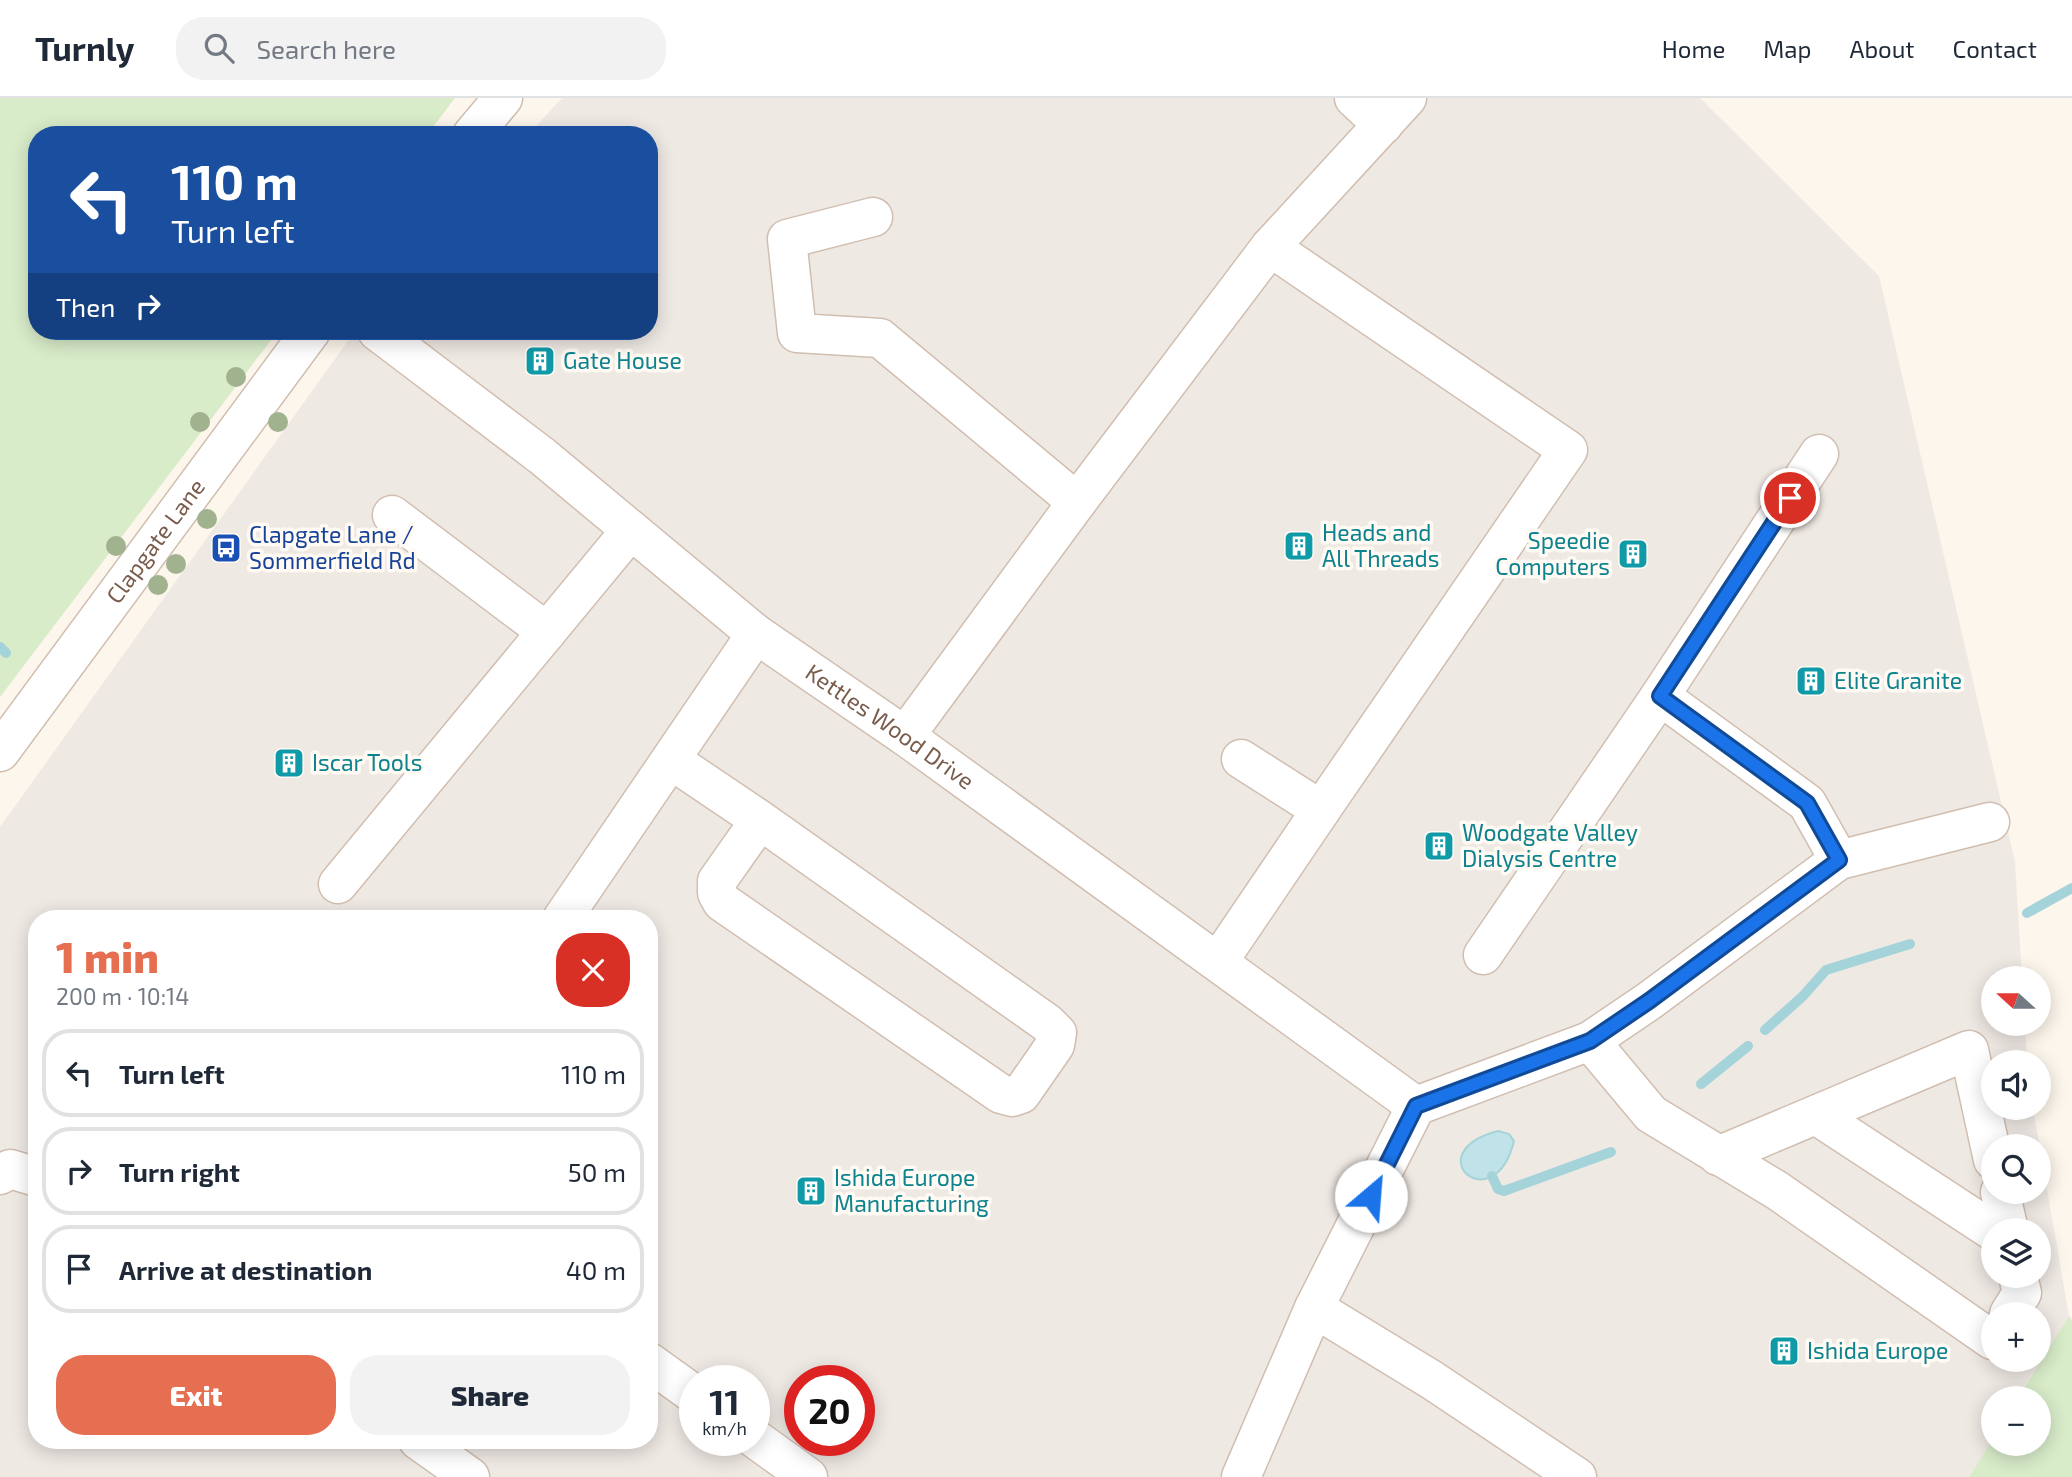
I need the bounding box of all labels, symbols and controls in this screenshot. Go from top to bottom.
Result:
search box [176,17,666,80]
text: Turnly [35,28,134,68]
icon: search [200,29,238,67]
text: Search here [256,33,396,64]
text: Home [1662,34,1725,63]
text: Map [1763,34,1811,63]
text: About [1849,34,1915,63]
text: Contact [1953,34,2037,63]
text: 110 m [171,151,298,210]
icon: left [56,154,147,245]
text: Turn left [171,211,295,249]
icon: right [129,287,167,325]
text: Then [56,291,115,322]
building icon: Gate House [523,344,557,378]
place label: Gate House [563,346,682,374]
pin [1760,468,1820,528]
street label: Clapgate Lane [100,473,210,608]
icon: arrive [1771,479,1809,517]
place label: Heads and All Threads [1322,518,1439,572]
place label: Clapgate Lane / Sommerfield Rd [249,520,416,574]
place label: Speedie Computers [1495,526,1610,580]
building icon: Heads and All Threads [1282,529,1316,563]
bus stop icon: Clapgate Lane / Sommerfield Rd [209,531,243,565]
building icon: Speedie Computers [1616,537,1650,571]
street label: Kettles Wood Drive [801,657,980,795]
building icon: Elite Granite [1794,664,1828,698]
place label: Elite Granite [1834,666,1962,694]
building icon: Iscar Tools [272,746,306,780]
place label: Iscar Tools [312,748,422,776]
place label: Woodgate Valley Dialysis Centre [1462,818,1638,872]
building icon: Woodgate Valley Dialysis Centre [1422,829,1456,863]
text: 1 min [56,931,159,981]
button: close [556,933,630,1007]
north arrow [1981,966,2051,1036]
map controls [1981,966,2051,1456]
text: 200 m · 10:14 [56,982,189,1010]
button: sound [1981,1050,2051,1120]
icon: left [60,1054,98,1092]
text: Turn left [119,1058,225,1089]
text: 110 m [561,1058,626,1089]
button: search [1981,1134,2051,1204]
icon: right [60,1152,98,1190]
text: Turn right [119,1156,240,1187]
text: 50 m [568,1156,626,1187]
position arrow [1334,1159,1408,1233]
place label: Ishida Europe Manufacturing [834,1163,989,1217]
building icon: Ishida Europe Manufacturing [794,1174,828,1208]
button: layers [1981,1218,2051,1288]
icon: arrive [60,1250,98,1288]
text: Arrive at destination [119,1254,372,1285]
text: 40 m [566,1254,626,1285]
button: + [1981,1302,2051,1372]
building icon: Ishida Europe [1767,1334,1801,1368]
place label: Ishida Europe [1807,1336,1948,1364]
button: Exit [56,1355,336,1435]
button: Share [350,1355,630,1435]
speed limit sign: 20 [784,1365,875,1456]
text: 11 [709,1380,740,1422]
button: − [1981,1386,2051,1456]
text: km/h [702,1417,747,1439]

